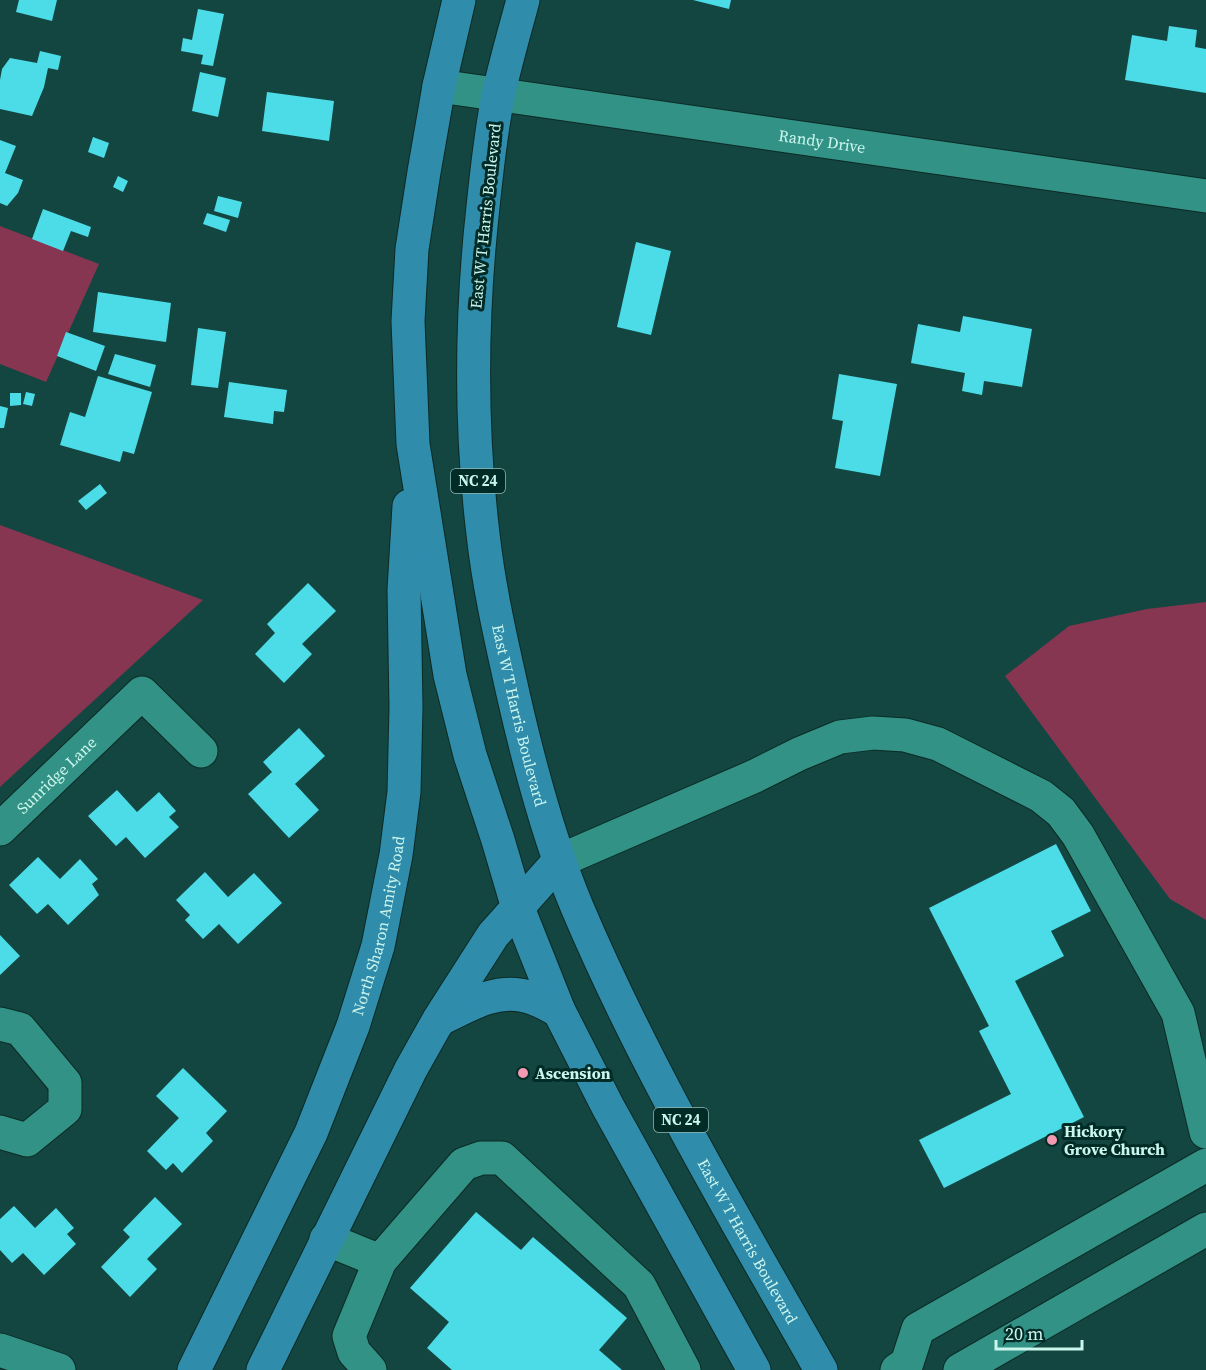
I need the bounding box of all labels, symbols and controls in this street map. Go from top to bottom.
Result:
street label: East W T Harris Boulevard [464,122,506,310]
street label: Randy Drive [777,124,867,158]
road number: NC 24 [451,469,505,493]
street label: East W T Harris Boulevard [487,622,552,809]
street label: Sunridge Lane [11,731,101,819]
street label: North Sharon Amity Road [346,835,409,1018]
place label: Ascension [535,1062,611,1084]
marker: Ascension [516,1066,530,1080]
road number: NC 24 [654,1108,708,1132]
place label: Hickory Grove Church [1064,1120,1165,1160]
marker: Hickory Grove Church [1045,1133,1059,1147]
street label: East W T Harris Boulevard [693,1155,803,1328]
scale bar [996,1313,1082,1351]
text: 20 m [1005,1321,1043,1346]

